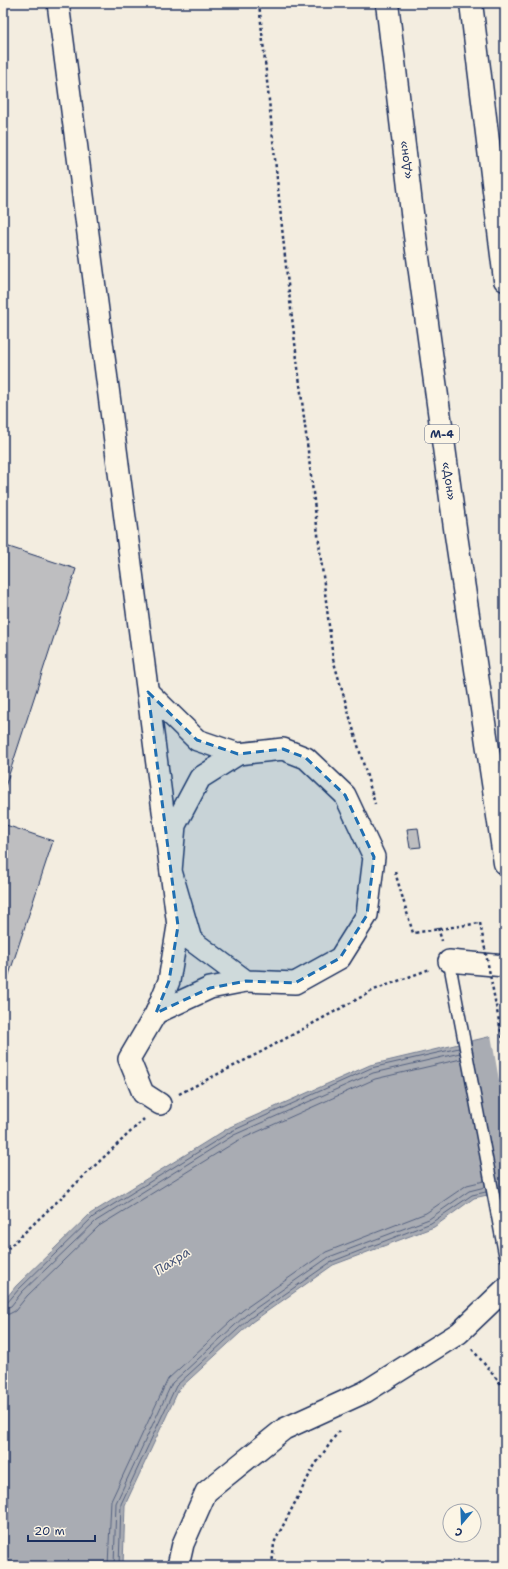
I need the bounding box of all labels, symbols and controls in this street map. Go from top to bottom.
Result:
street label: «Дон» [395,140,415,180]
road number: М-4 [425,425,459,443]
street label: «Дон» [438,461,460,501]
water label: Пахра [151,1243,193,1279]
north arrow [442,1503,482,1543]
scale bar [28,1517,95,1543]
text: 20 m [34,1523,65,1539]
text: С [453,1524,465,1540]

